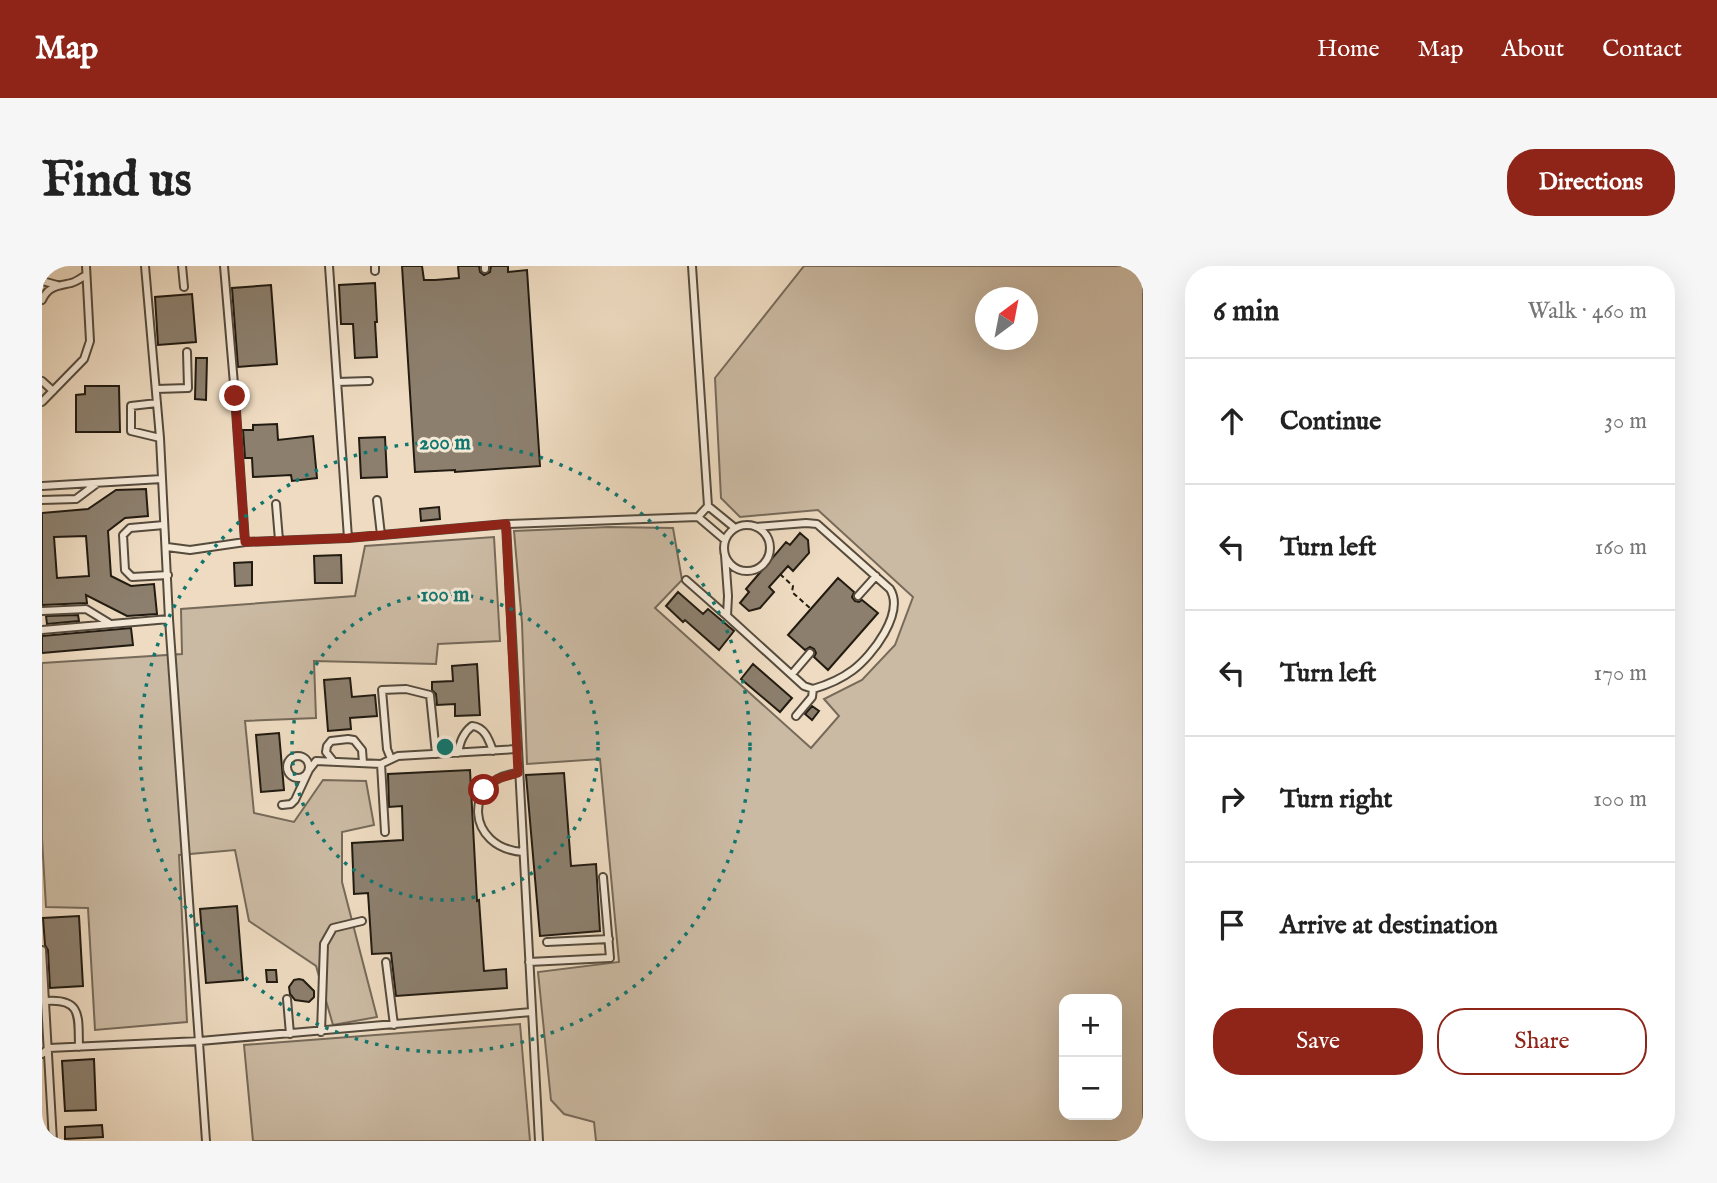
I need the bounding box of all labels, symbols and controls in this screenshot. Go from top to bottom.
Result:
text: Map [35,28,98,70]
text: Home [1317,34,1380,65]
text: Map [1418,34,1464,65]
text: About [1502,34,1564,65]
text: Contact [1602,34,1682,65]
button: Directions [1507,149,1675,216]
text: Find us [42,151,192,213]
north arrow [975,287,1038,350]
text: 6 min [1213,293,1279,331]
text: Walk · 460 m [1528,297,1647,326]
route end [219,380,250,411]
icon: ahead [1213,402,1251,440]
text: Continue [1280,405,1381,438]
text: 30 m [1604,407,1647,436]
text: 200 m [419,430,471,457]
icon: left [1213,528,1251,566]
text: Turn left [1280,531,1377,564]
text: 160 m [1595,533,1647,562]
text: 100 m [420,582,470,609]
icon: left [1213,654,1251,692]
text: Turn left [1280,657,1377,690]
text: 170 m [1594,659,1647,688]
centre of rings [433,735,457,759]
route start [468,774,499,805]
icon: right [1213,780,1251,818]
text: Turn right [1280,783,1393,816]
text: 100 m [1593,785,1647,814]
icon: arrive [1213,906,1251,944]
text: Arrive at destination [1280,909,1498,942]
map controls [1059,994,1122,1120]
button: + [1059,994,1122,1057]
button: Save [1213,1008,1423,1075]
button: Share [1437,1008,1647,1075]
button: − [1059,1057,1122,1120]

